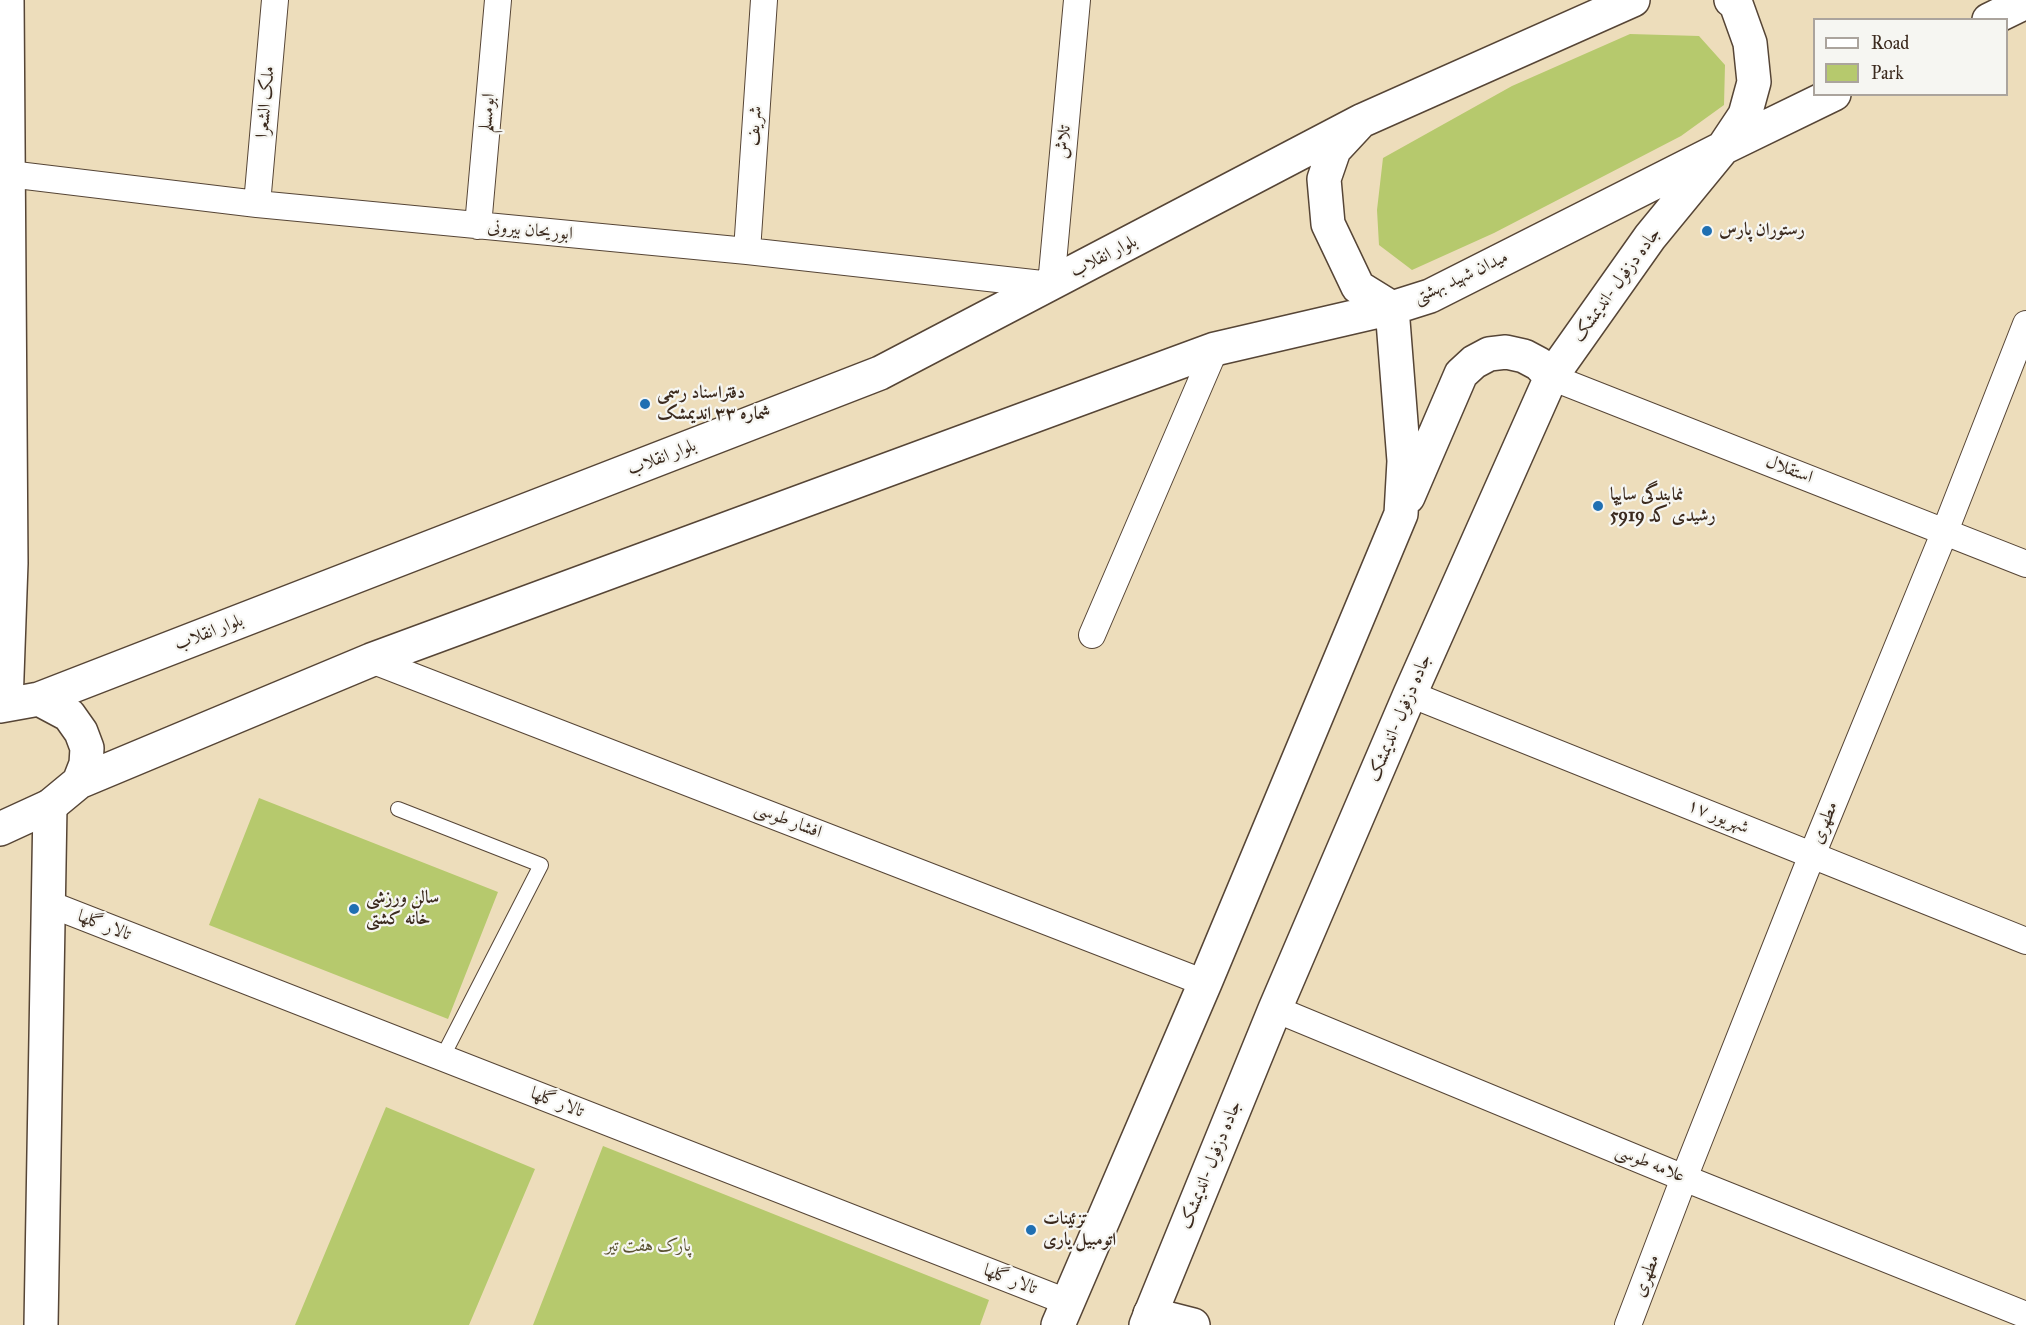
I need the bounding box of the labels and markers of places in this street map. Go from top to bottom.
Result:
place label: رستوران پارس [1719,220,1805,242]
marker: رستوران پارس [1700,224,1714,238]
place label: دفتراسناد رسمی شماره ۳۳ اندیمشک [657,383,770,426]
marker: دفتراسناد رسمی شماره ۳۳ اندیمشک [638,397,652,411]
place label: نمایندگی سایپا رشیدی کد 5919 [1610,485,1716,528]
marker: نمایندگی سایپا رشیدی کد 5919 [1591,499,1605,513]
place label: سالن ورزشی خانه کشتی [366,888,439,930]
marker: سالن ورزشی خانه کشتی [347,902,361,916]
place label: تزئینات اتومبیل یاری [1043,1209,1116,1252]
marker: تزئینات اتومبیل یاری [1024,1223,1038,1237]

